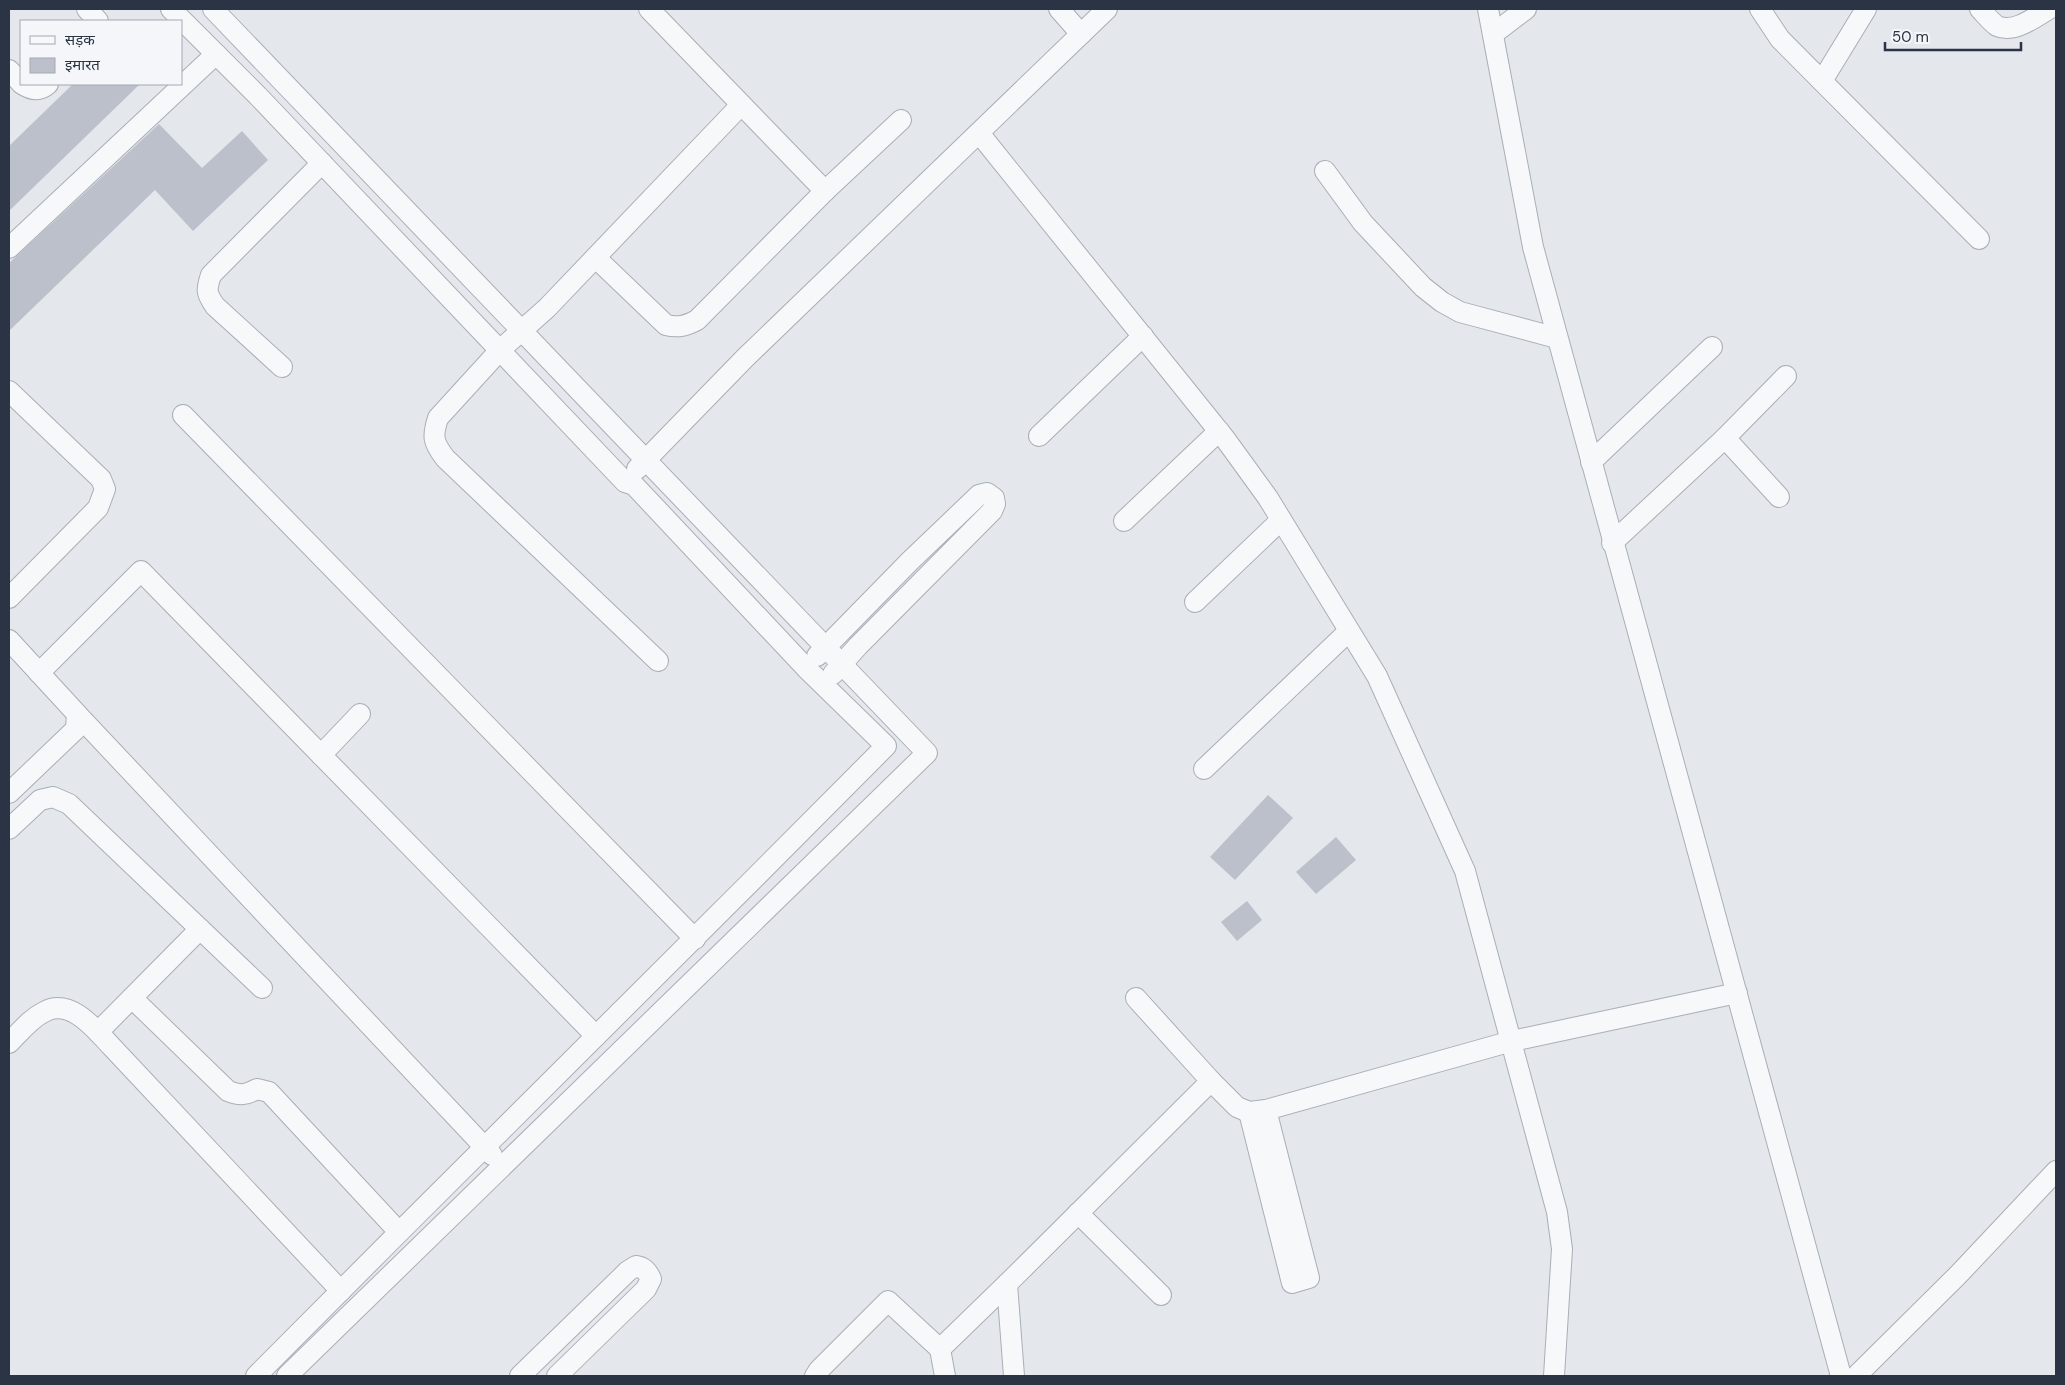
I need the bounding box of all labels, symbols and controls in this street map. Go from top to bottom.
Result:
legend [20,20,182,85]
scale bar [1885,20,2021,52]
text: 50 m [1892,27,1929,47]
text: सड़क [65,30,95,50]
text: इमारत [65,55,100,75]

